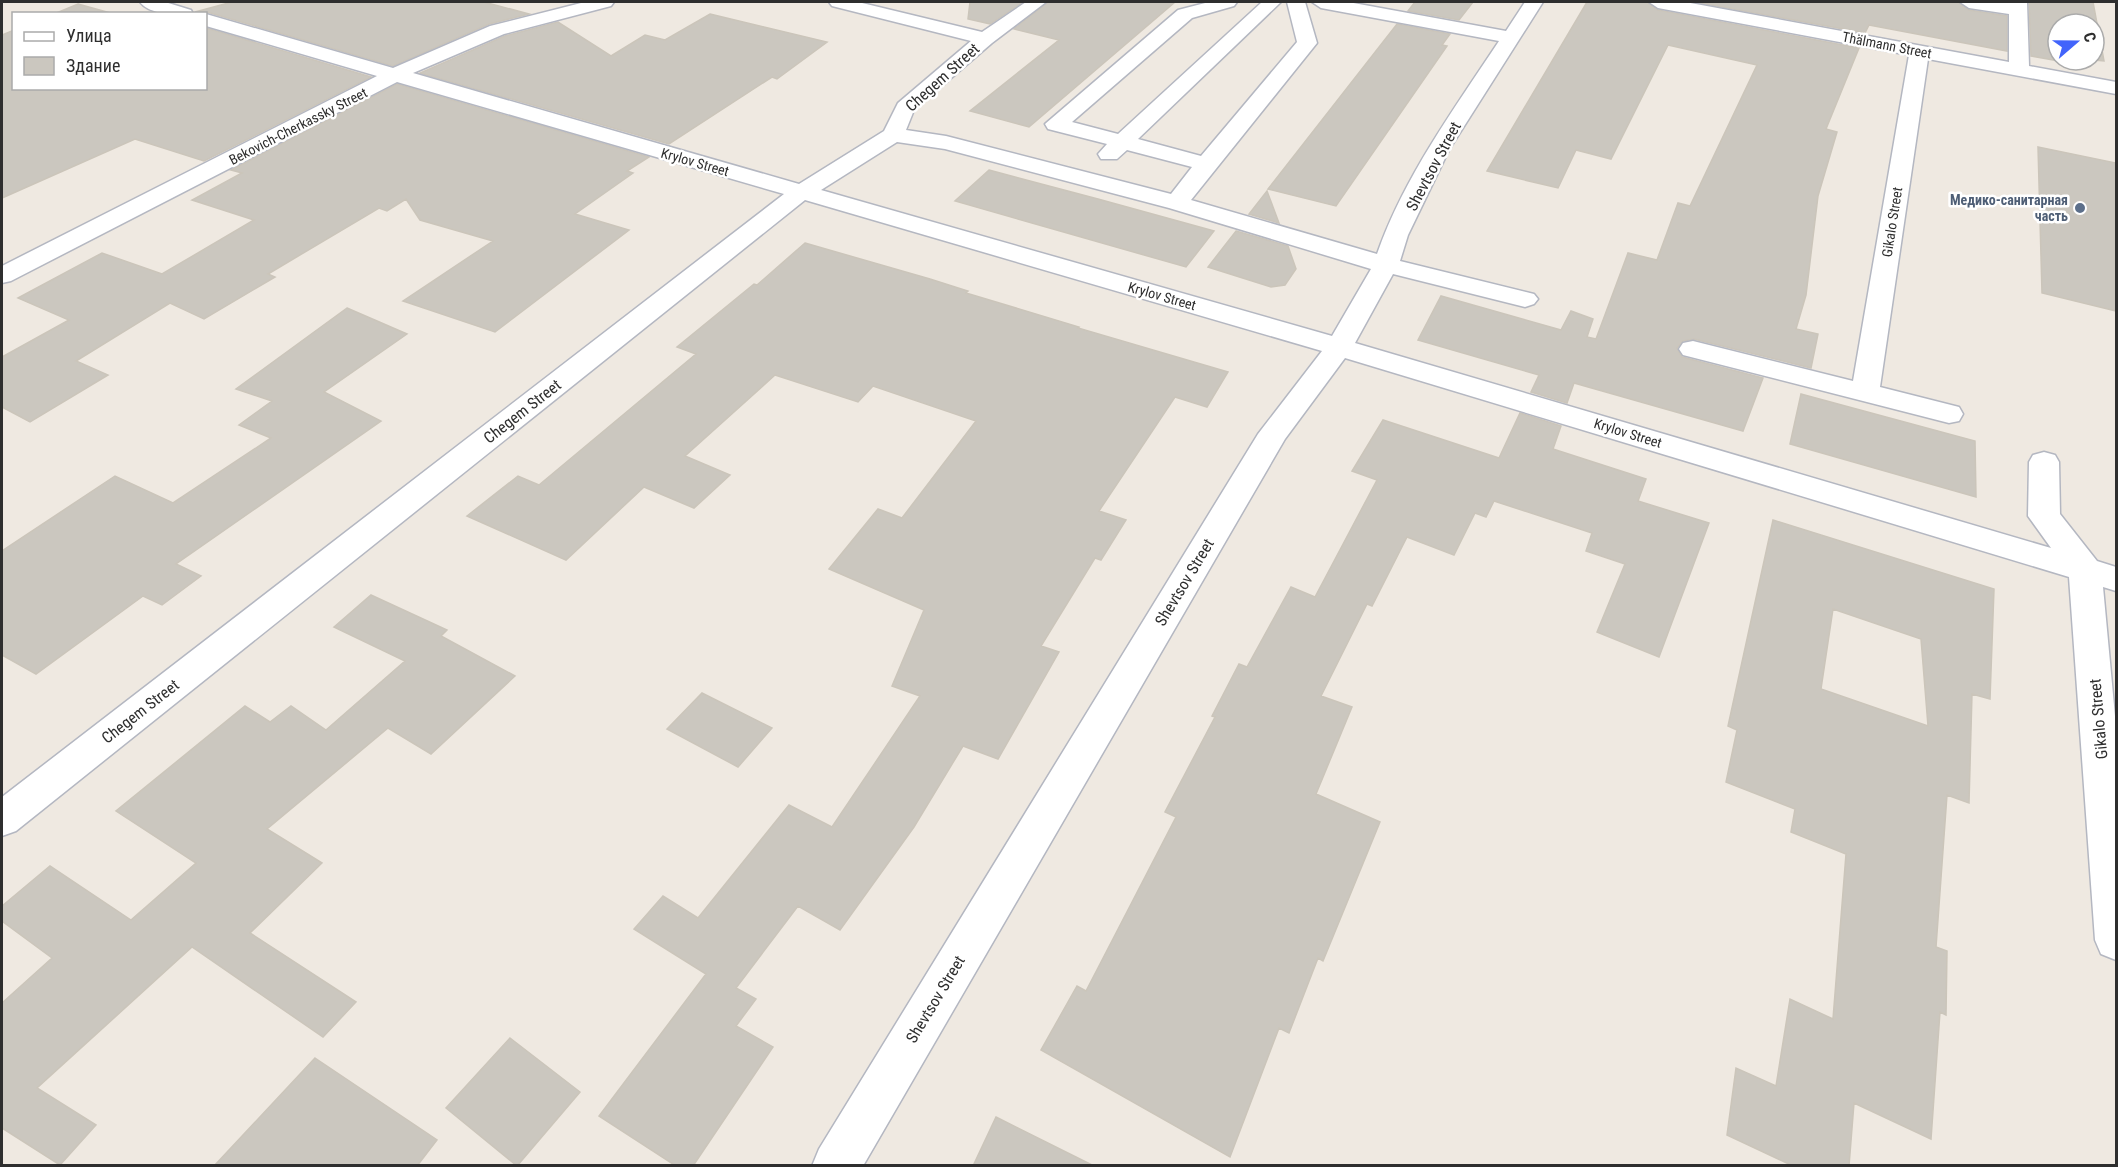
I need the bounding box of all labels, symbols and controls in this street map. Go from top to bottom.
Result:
legend [12,12,207,90]
north arrow [2046,12,2106,72]
text: Улица [66,25,112,46]
street label: Thälmann Street [1841,28,1933,62]
text: С [2079,30,2100,45]
street label: Chegem Street [901,39,983,116]
text: Здание [66,55,120,76]
street label: Bekovich-Cherkassky Street [226,84,370,168]
street label: Shevtsov Street [1402,118,1465,214]
street label: Krylov Street [659,145,731,179]
street label: Gikalo Street [1879,186,1905,258]
place label: Медико-санитарная часть [1950,192,2068,224]
marker: Медико-санитарная часть [2073,201,2087,215]
street label: Krylov Street [1126,279,1198,313]
street label: Chegem Street [480,375,565,447]
street label: Krylov Street [1592,415,1664,451]
street label: Shevtsov Street [1151,535,1218,629]
street label: Chegem Street [98,675,183,747]
street label: Gikalo Street [2085,678,2111,760]
street label: Shevtsov Street [902,952,969,1046]

